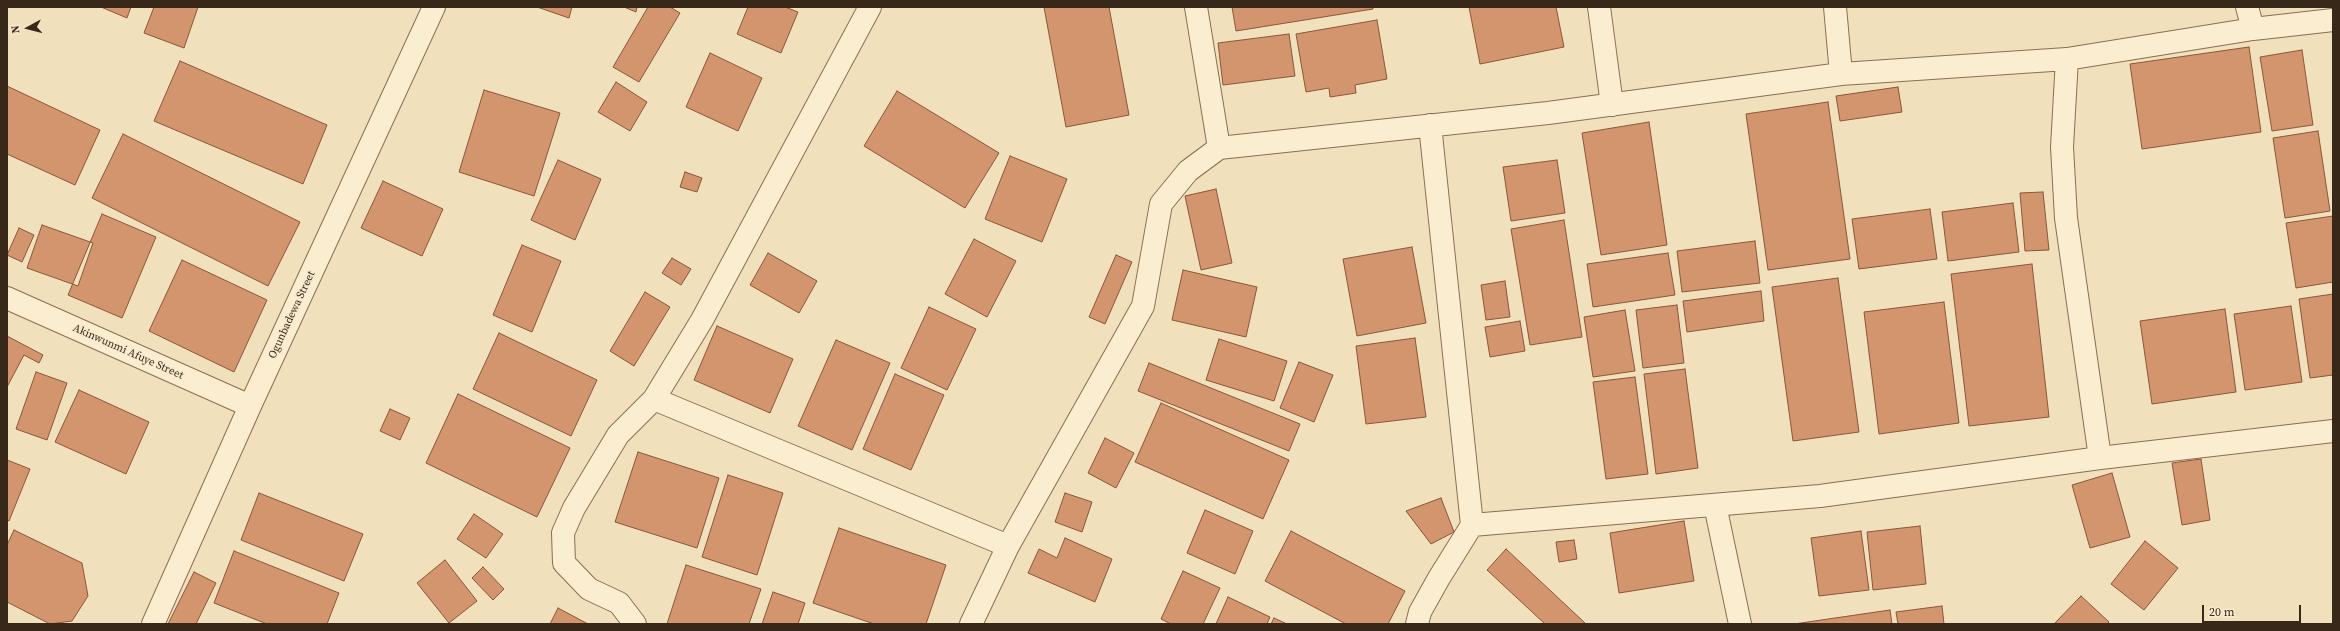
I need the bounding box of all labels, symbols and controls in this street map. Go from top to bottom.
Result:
north arrow [8,8,48,48]
text: N [8,25,24,34]
street label: Ogunbadewa Street [266,269,318,361]
street label: Akinwunmi Afuye Street [71,322,185,382]
scale bar [2204,597,2303,623]
text: 20 m [2209,604,2235,620]

